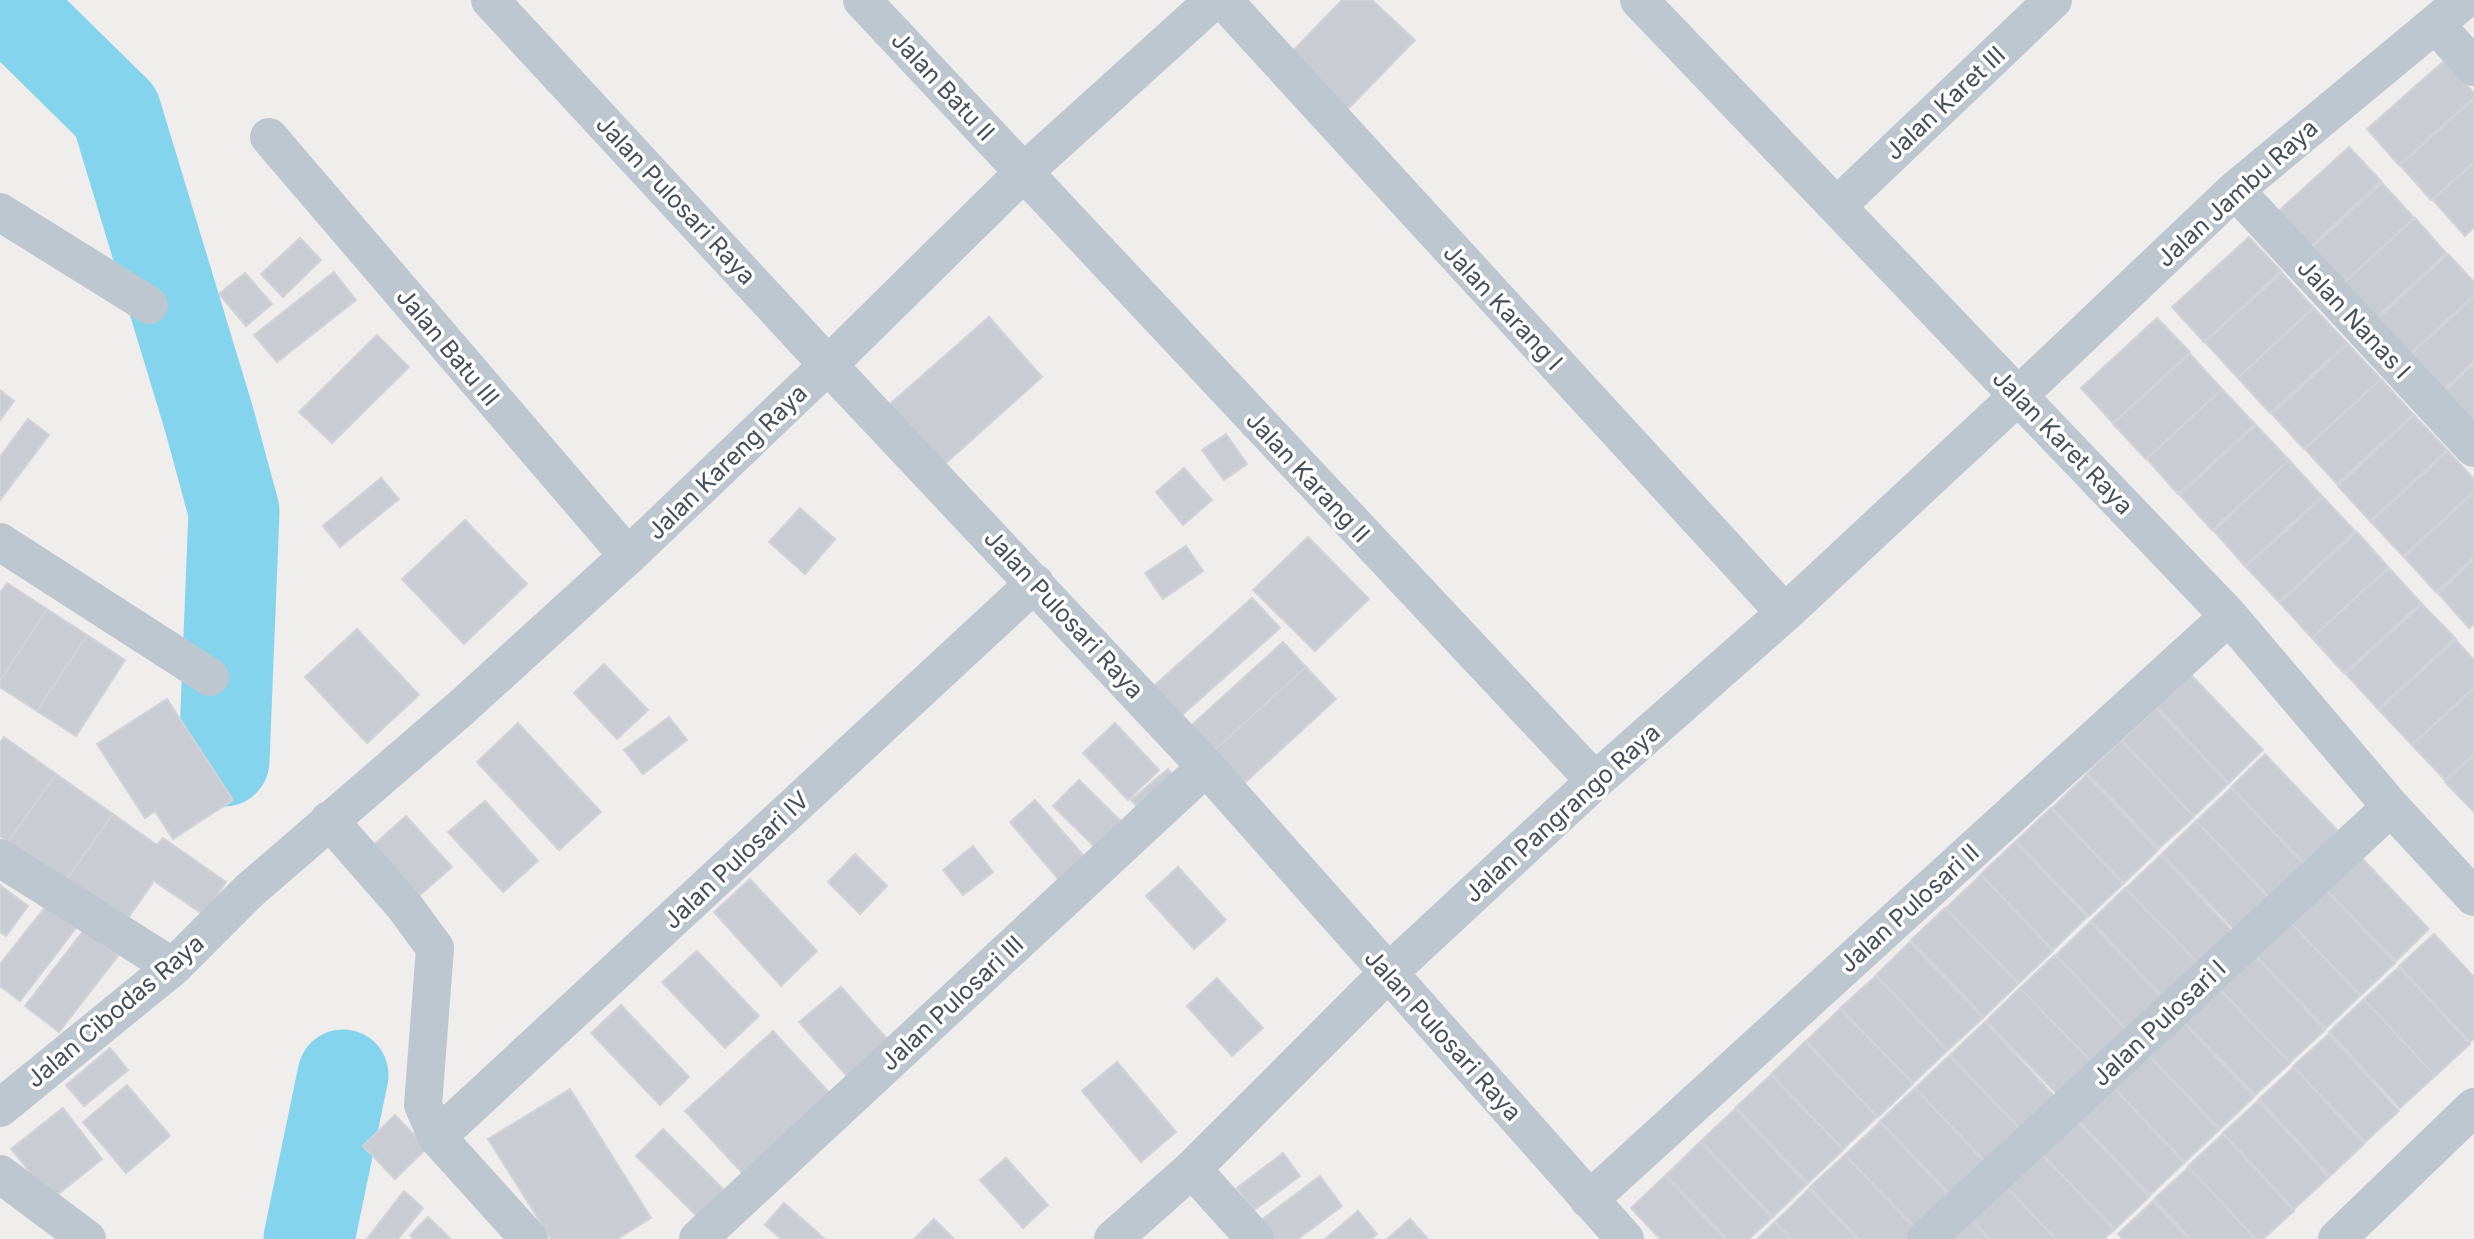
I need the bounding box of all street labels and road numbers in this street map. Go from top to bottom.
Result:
street label: Jalan Batu II [885,26,1001,146]
street label: Jalan Karet III [1879,40,2011,166]
street label: Jalan Pulosari Raya [590,109,762,291]
street label: Jalan Jambu Raya [2151,113,2323,273]
street label: Jalan Karang I [1437,238,1569,376]
street label: Jalan Nanas I [2291,253,2417,385]
street label: Jalan Batu III [390,282,506,412]
street label: Jalan Karet Raya [1987,364,2139,520]
street label: Jalan Kareng Raya [641,378,813,546]
street label: Jalan Karang II [1240,406,1376,548]
street label: Jalan Pulosari Raya [978,523,1150,705]
street label: Jalan Pangrango Raya [1458,718,1666,908]
street label: Jalan Pulosari IV [657,785,815,935]
street label: Jalan Pulosari II [1833,838,1985,978]
street label: Jalan Cibodas Raya [20,928,210,1094]
street label: Jalan Pulosari III [875,929,1029,1077]
street label: Jalan Pulosari Raya [1358,943,1528,1127]
street label: Jalan Pulosari I [2086,954,2232,1092]

